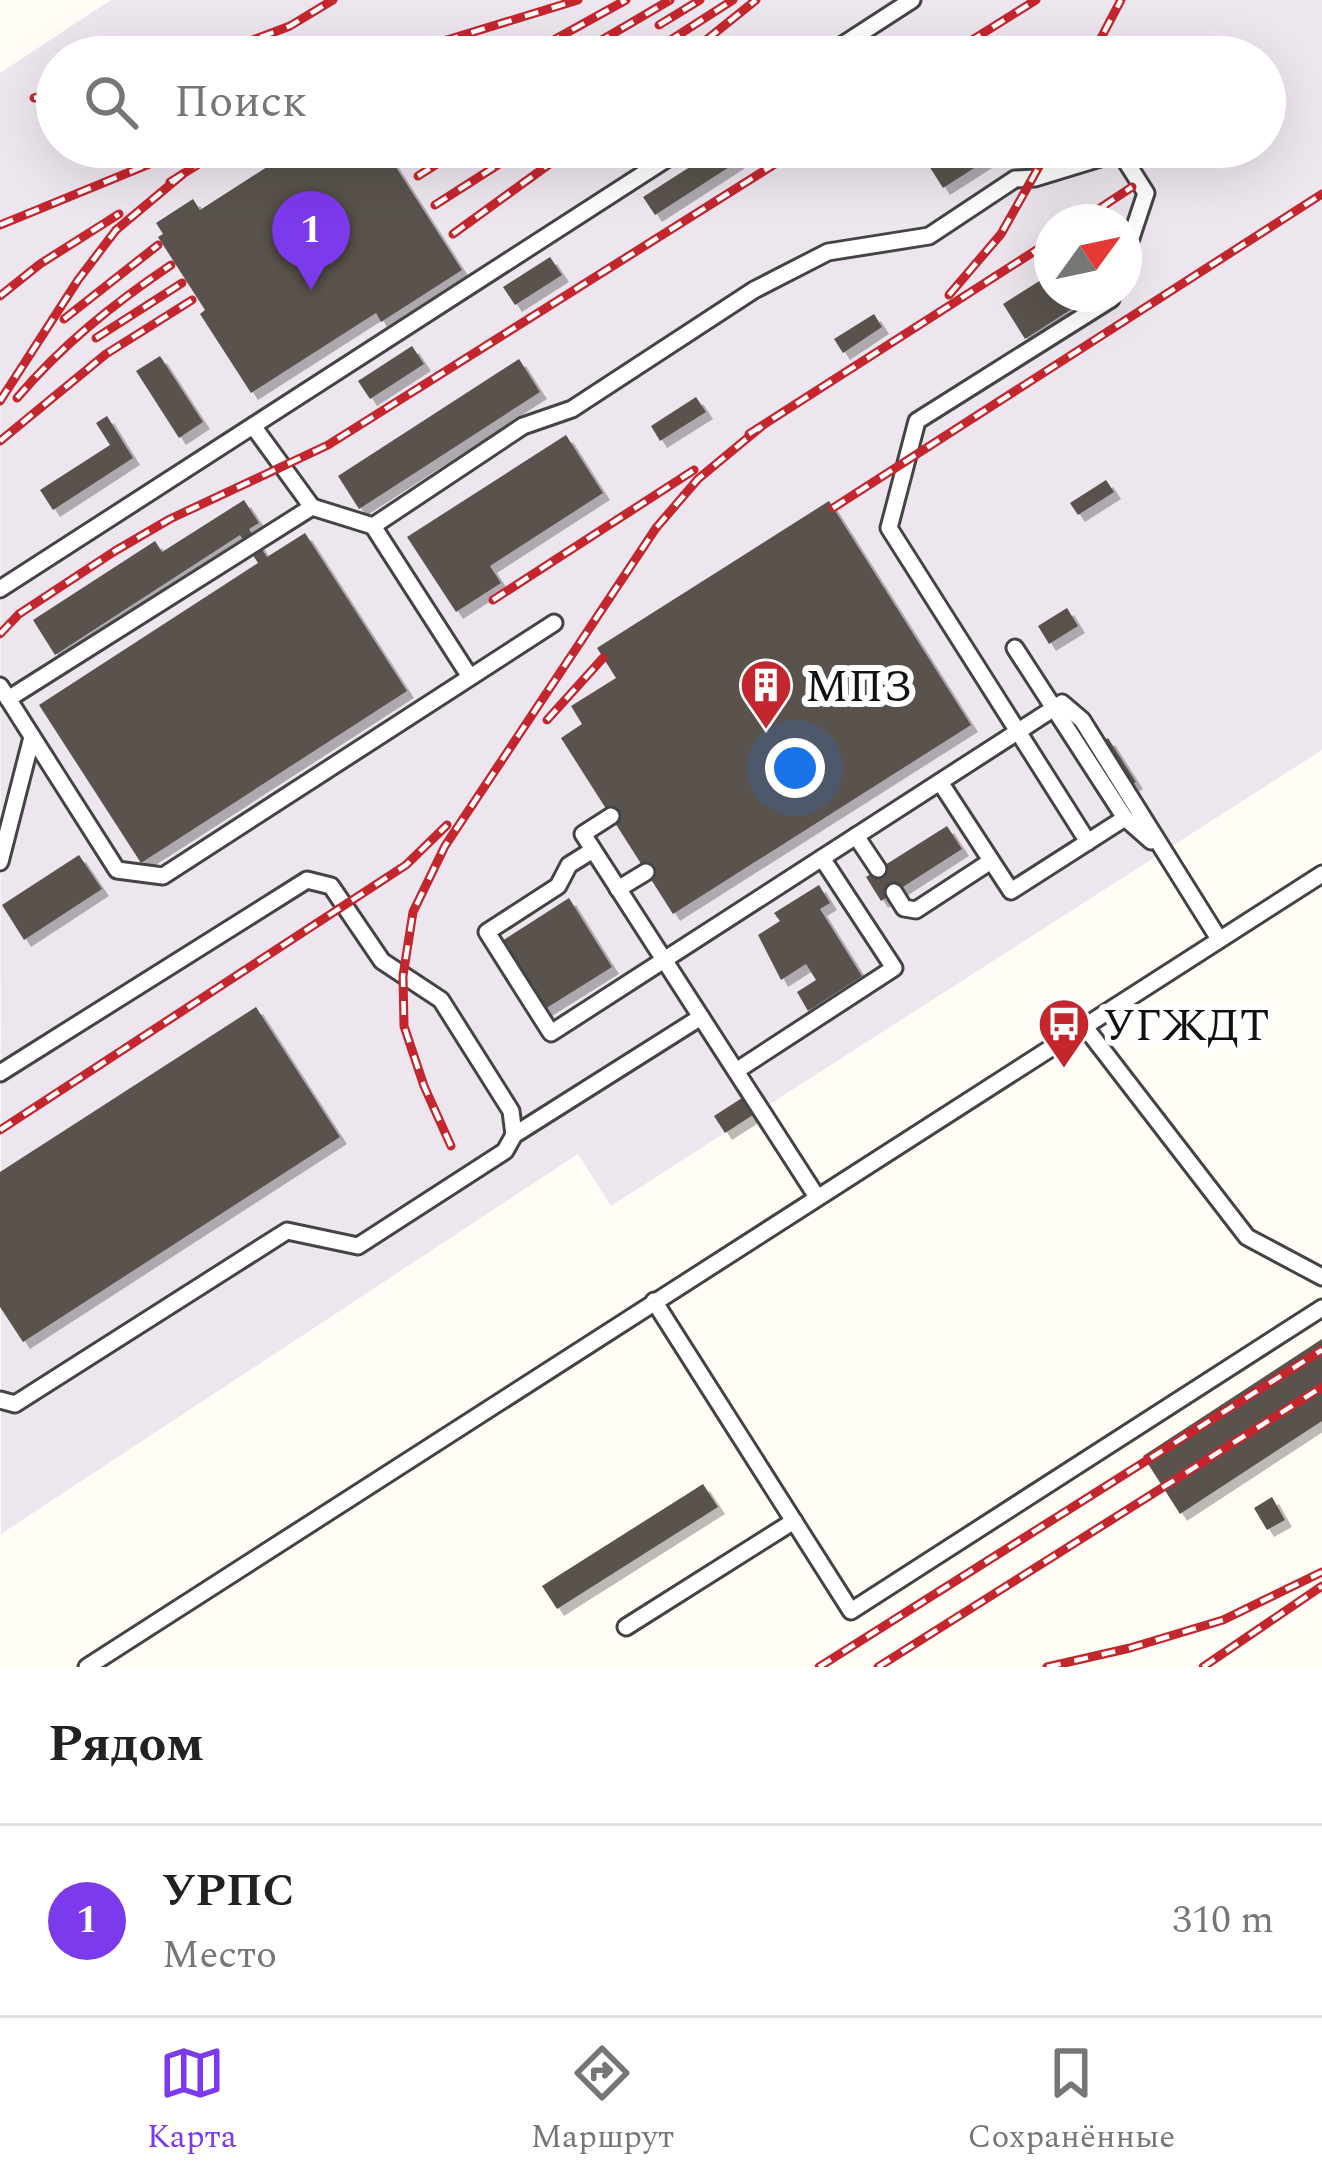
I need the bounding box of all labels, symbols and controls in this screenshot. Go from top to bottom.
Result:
search box [36,36,1286,168]
text: Поиск [174,68,307,137]
icon: search [78,69,144,135]
pin: 1 [272,191,350,290]
north arrow [1034,204,1142,312]
place label: МПЗ [805,653,912,722]
building icon: МПЗ [738,657,794,731]
your location [765,738,825,798]
place label: УГЖДТ [1103,992,1270,1061]
bus stop icon: УГЖДТ [1036,996,1092,1070]
text: Рядом [48,1706,204,1784]
text: УРПС [162,1857,294,1926]
text: 1 [76,1891,98,1950]
text: 310 m [1172,1891,1274,1950]
text: Место [162,1926,277,1985]
tab: Карта [147,2040,237,2162]
tab: Маршрут [530,2040,674,2162]
tab: Сохранённые [968,2040,1175,2162]

